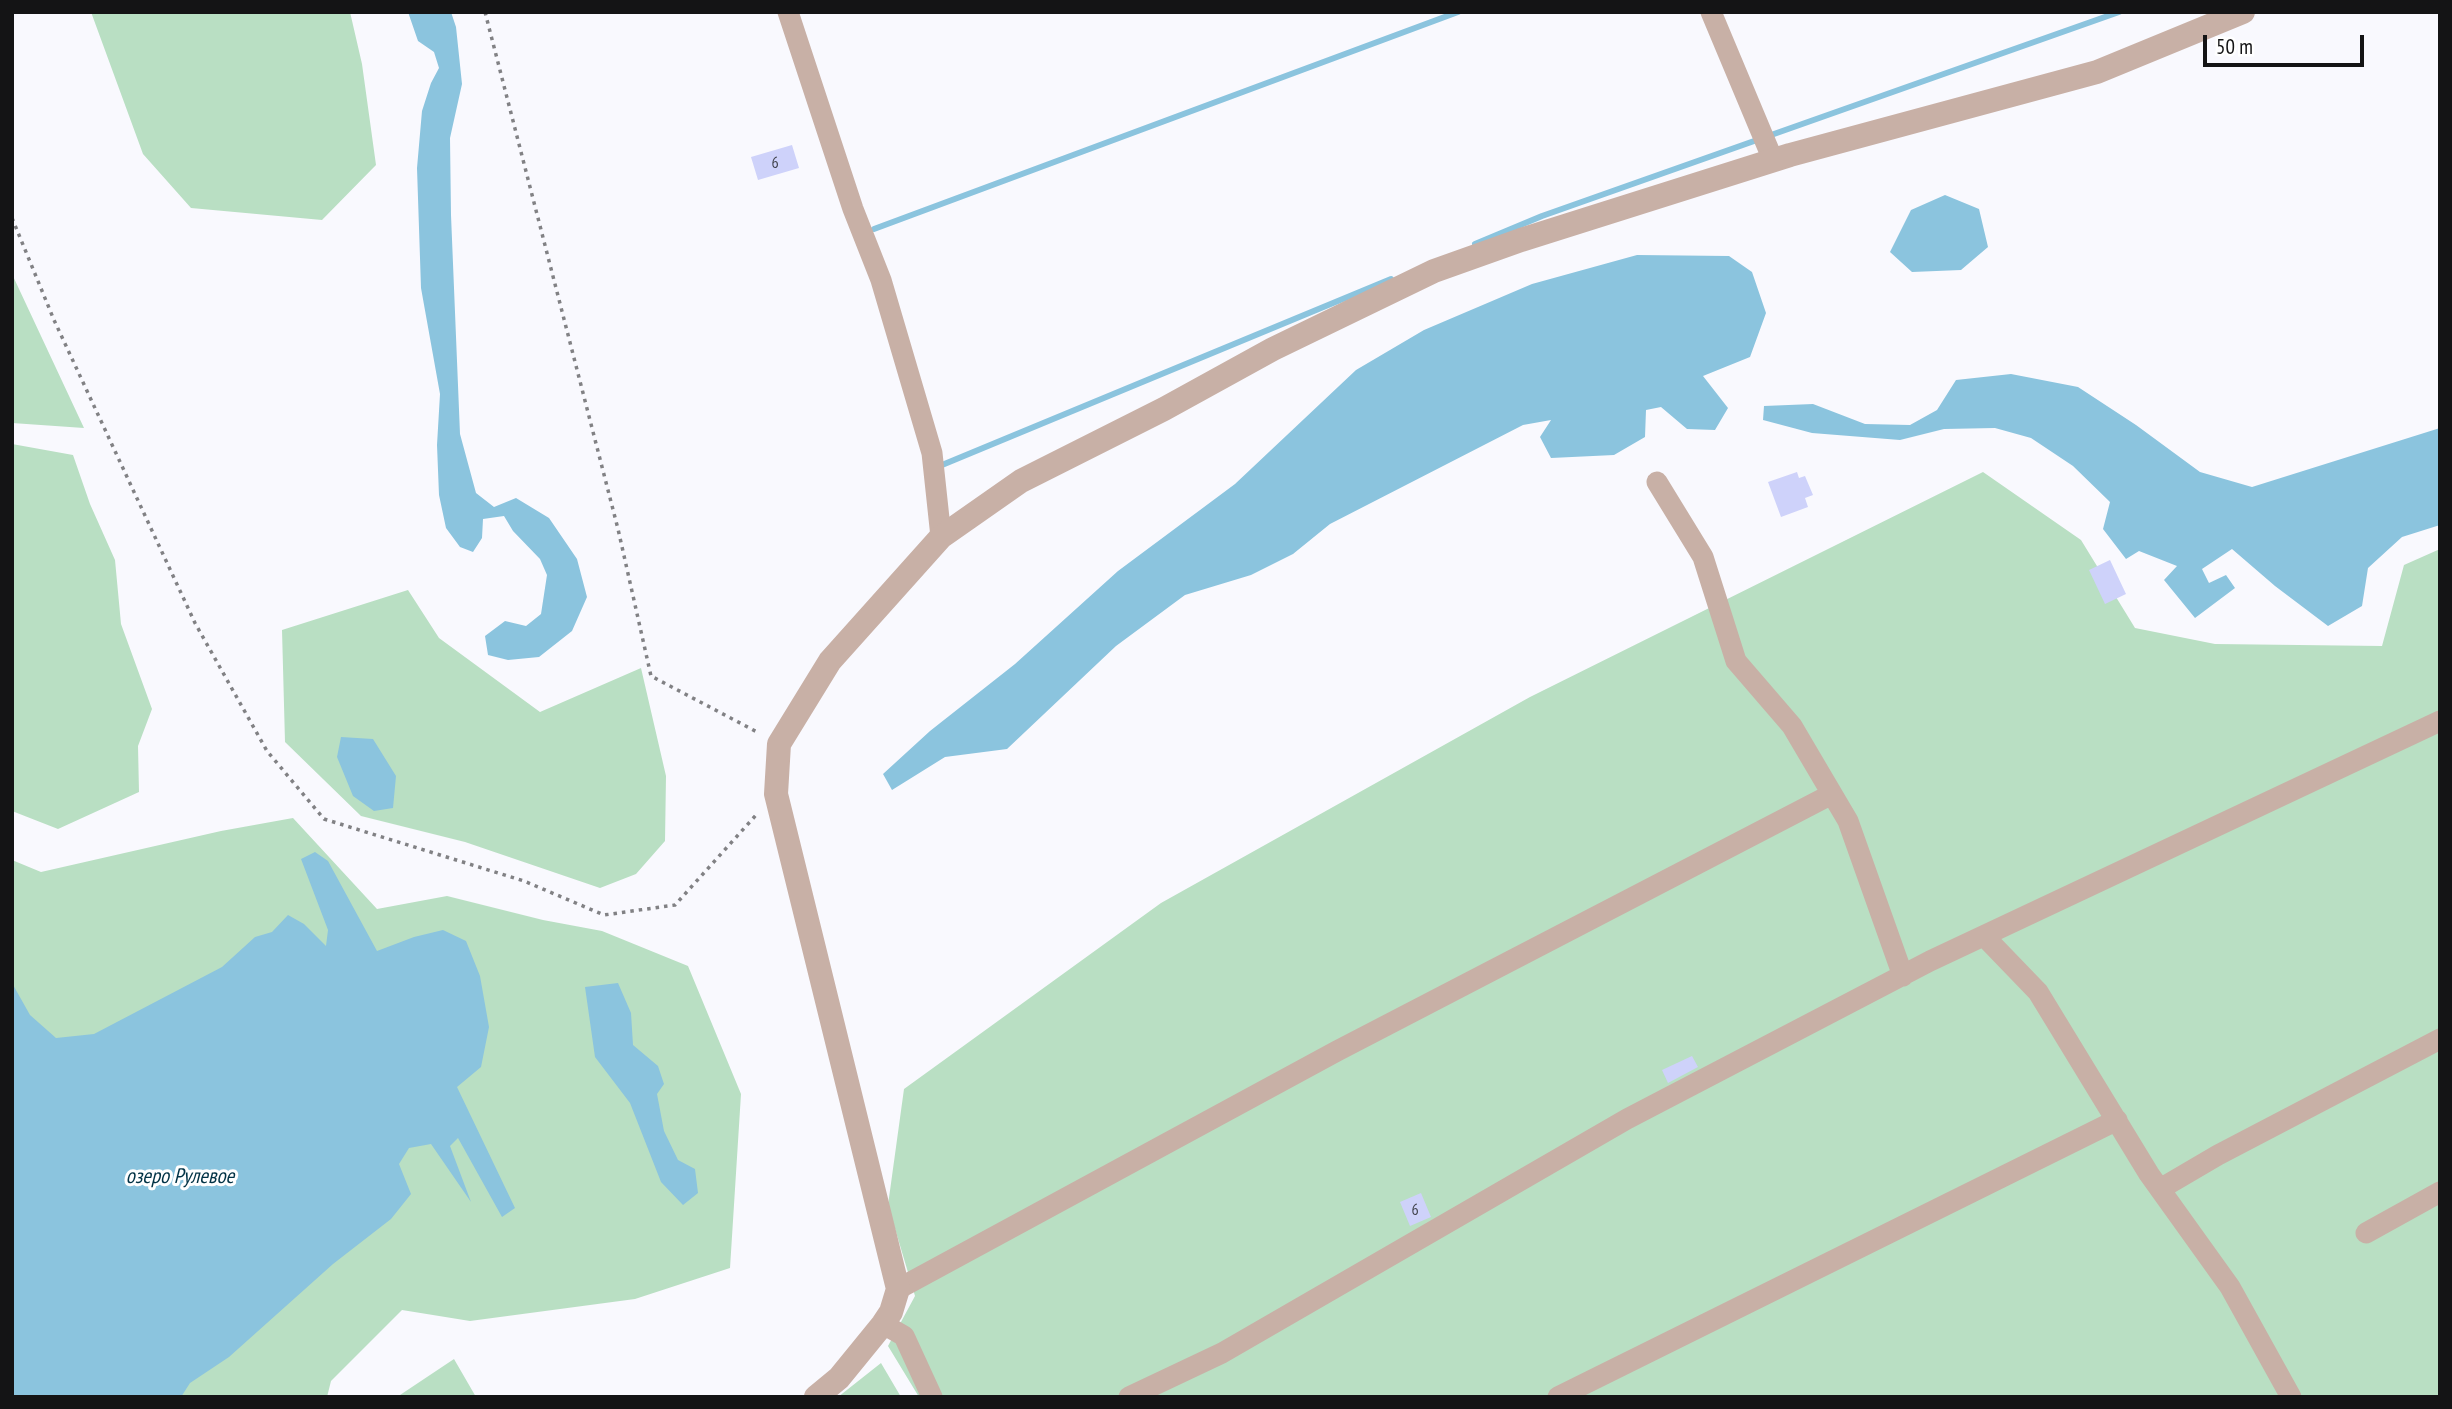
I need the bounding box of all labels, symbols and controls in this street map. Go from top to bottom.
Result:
scale bar [2207,21,2368,65]
text: 50 m [2216,33,2253,60]
house number: 6 [771,153,779,173]
water label: озеро Рулевое [126,1164,234,1190]
house number: 6 [1411,1200,1419,1220]

